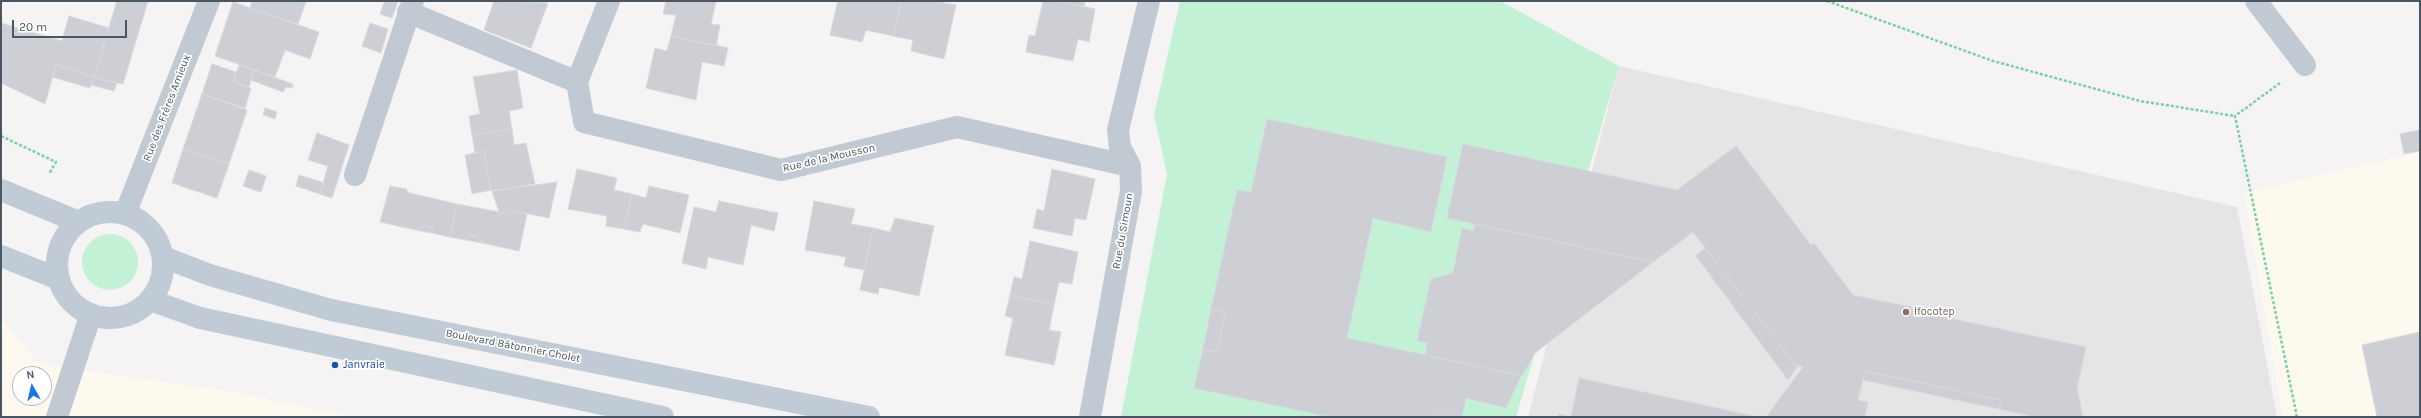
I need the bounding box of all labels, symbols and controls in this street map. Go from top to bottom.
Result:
scale bar [14,12,129,38]
text: 20 m [19,20,47,34]
street label: Rue des Frères Amieux [141,53,193,163]
street label: Rue de la Mousson [782,141,876,175]
street label: Rue du Simoun [1110,192,1136,270]
place label: Ifocotep [1914,305,1955,319]
marker: Ifocotep [1901,307,1911,317]
street label: Boulevard Bâtonnier Cholet [444,326,582,366]
place label: Janvraie [343,358,385,372]
marker: Janvraie [330,360,340,370]
north arrow [12,366,52,406]
text: N [26,368,35,382]

